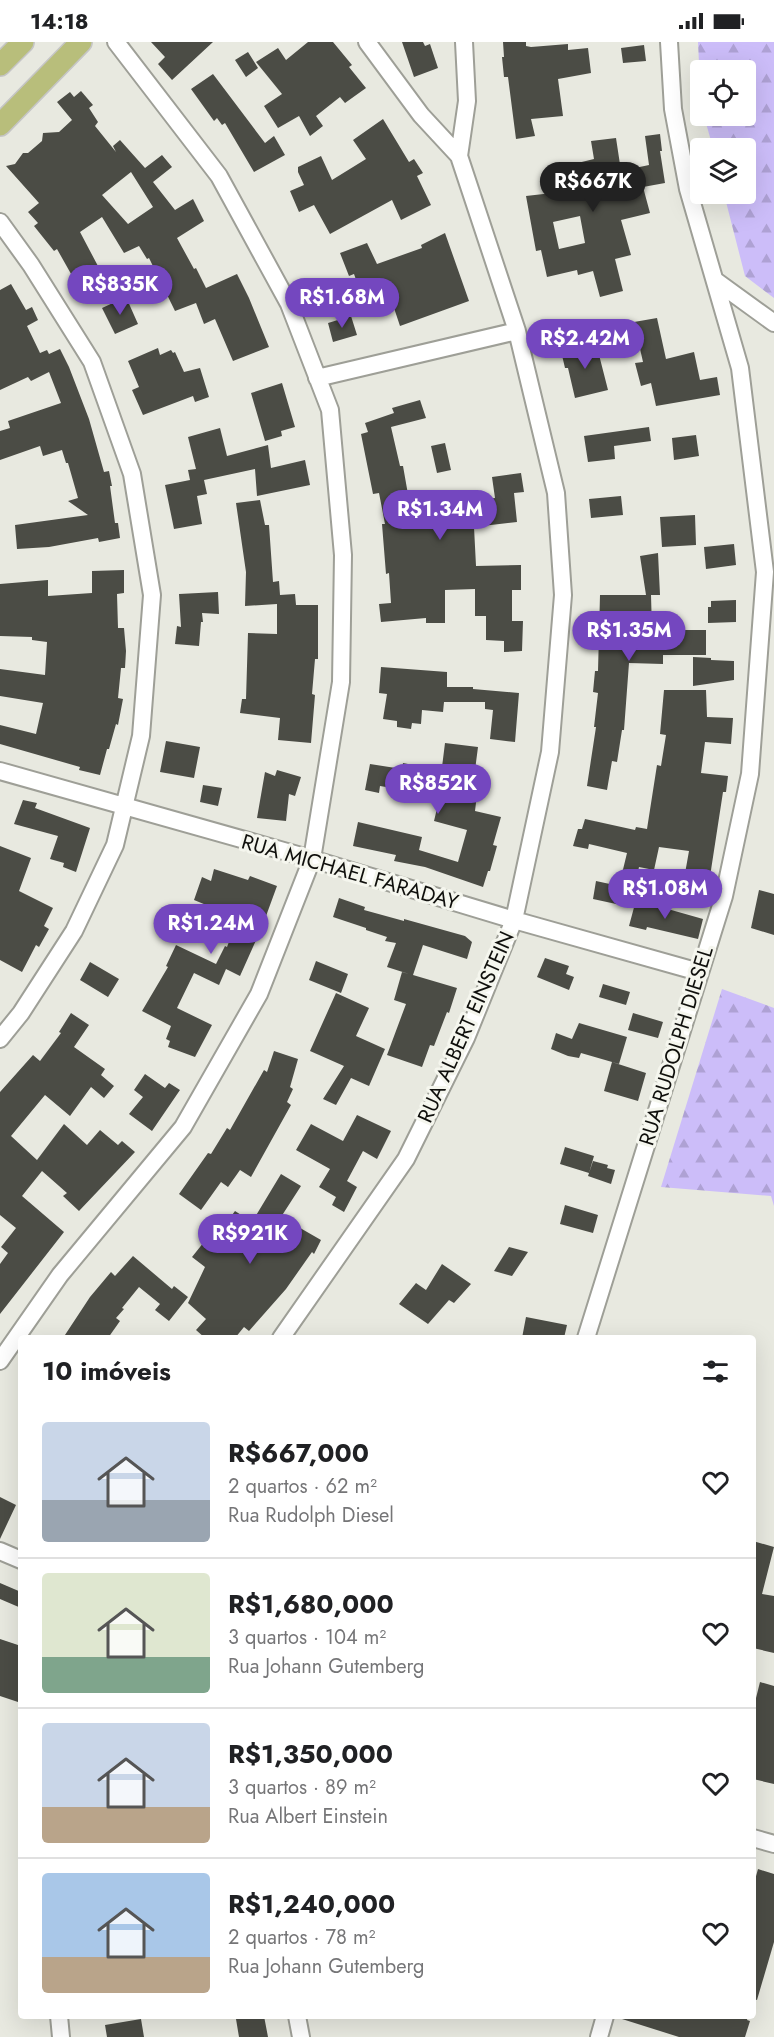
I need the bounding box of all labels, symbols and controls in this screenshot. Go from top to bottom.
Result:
text: 14:18 [30,5,89,37]
map controls [690,60,756,204]
button: locate [690,60,756,126]
button: layers [690,138,756,204]
pin: R$667K [544,162,642,213]
text: R$667K [554,167,632,196]
pin: R$835K [71,265,169,316]
text: R$835K [81,270,159,299]
pin: R$1.68M [287,278,397,329]
text: R$1.68M [299,283,385,312]
pin: R$2.42M [530,319,640,370]
text: R$2.42M [540,324,630,353]
pin: R$1.34M [385,490,495,541]
text: R$1.34M [397,495,483,524]
pin: R$1.35M [574,611,684,662]
text: R$1.35M [586,616,672,645]
pin: R$852K [389,764,487,815]
text: R$852K [399,769,477,798]
street label: RUA MICHAEL FARADAY [238,827,462,917]
pin: R$1.08M [610,869,720,920]
text: R$1.08M [622,874,708,903]
pin: R$1.24M [156,904,266,955]
text: R$1.24M [168,909,254,938]
street label: RUA ALBERT EINSTEIN [410,926,522,1128]
street label: RUA RUDOLPH DIESEL [631,942,721,1149]
pin: R$921K [201,1214,299,1265]
text: R$921K [212,1219,288,1248]
text: 10 imóveis [42,1352,171,1390]
icon: filters [699,1355,732,1388]
text: R$667,000 [228,1434,369,1472]
icon: home [90,1446,162,1518]
icon: heart [699,1466,732,1499]
text: 2 quartos · 62 m² [228,1472,377,1501]
text: Rua Rudolph Diesel [228,1501,394,1530]
text: R$1,680,000 [228,1585,394,1623]
icon: home [90,1597,162,1669]
icon: heart [699,1617,732,1650]
text: 3 quartos · 104 m² [228,1623,386,1652]
text: Rua Johann Gutemberg [228,1652,425,1681]
text: R$1,350,000 [228,1735,393,1773]
icon: home [90,1747,162,1819]
icon: heart [699,1767,732,1800]
text: 3 quartos · 89 m² [228,1773,376,1802]
text: Rua Albert Einstein [228,1802,388,1831]
text: R$1,240,000 [228,1885,395,1923]
icon: home [90,1897,162,1969]
icon: heart [699,1917,732,1950]
text: 2 quartos · 78 m² [228,1923,375,1952]
text: Rua Johann Gutemberg [228,1952,425,1981]

